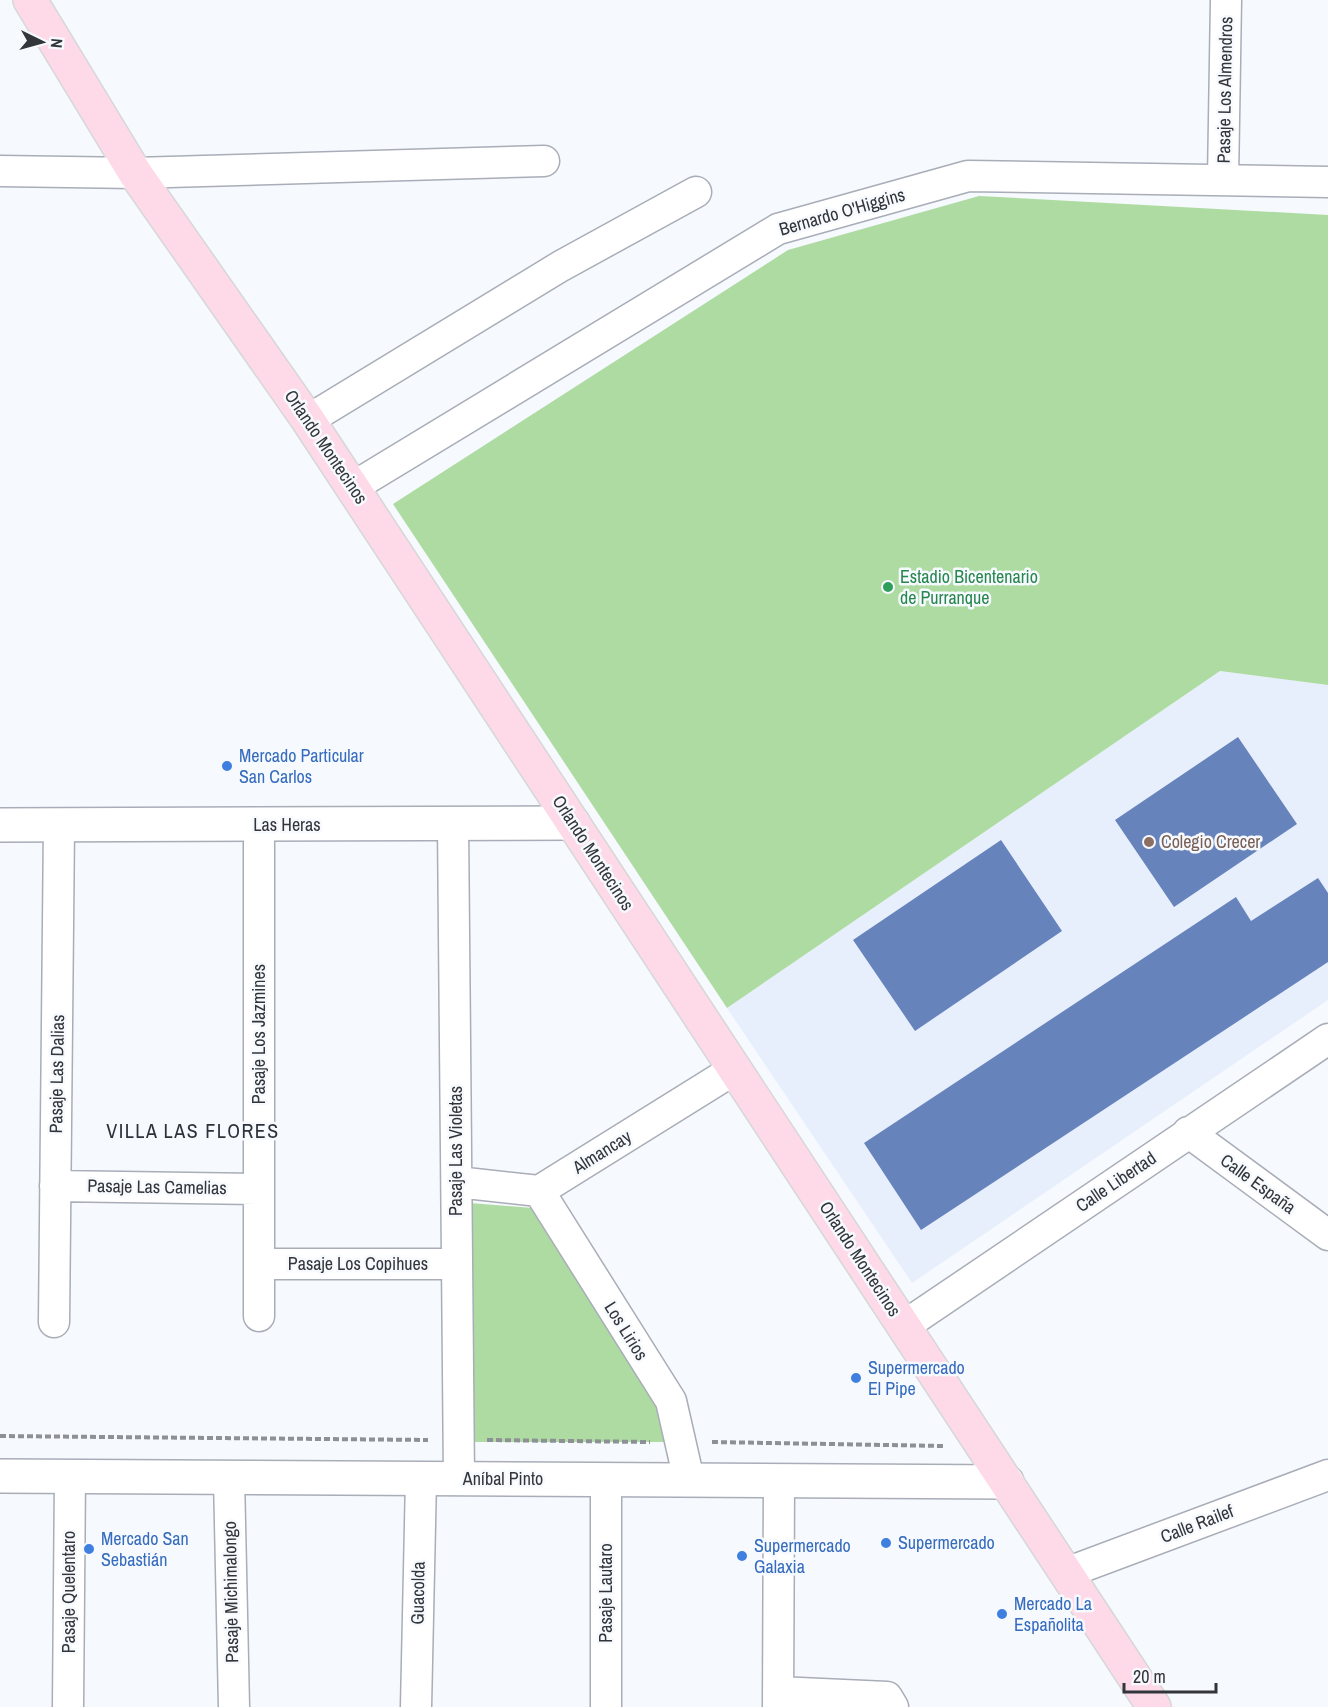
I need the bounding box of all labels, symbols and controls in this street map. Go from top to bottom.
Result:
north arrow [12,12,72,72]
street label: Pasaje Los Almendros [1211,16,1238,164]
text: N [46,38,68,49]
street label: Bernardo O'Higgins [776,182,908,241]
street label: Orlando Montecinos [279,385,374,509]
place label: Estadio Bicentenario de Purranque [900,564,1038,610]
marker: Estadio Bicentenario de Purranque [881,580,895,594]
place label: Mercado Particular San Carlos [239,743,364,789]
marker: Mercado Particular San Carlos [220,759,234,773]
street label: Orlando Montecinos [547,790,640,915]
street label: Las Heras [253,812,321,837]
place label: Colegio Crecer [1161,829,1260,854]
marker: Colegio Crecer [1142,835,1156,849]
street label: Pasaje Los Jazmines [246,964,271,1104]
street label: Pasaje Las Dalias [43,1014,70,1134]
street label: Pasaje Las Violetas [443,1086,468,1216]
district label: VILLA LAS FLORES [106,1117,280,1144]
street label: Almancay [567,1123,636,1180]
street label: Calle Libertad [1071,1146,1161,1218]
street label: Calle España [1215,1148,1301,1220]
street label: Pasaje Las Camelias [87,1173,227,1200]
street label: Orlando Montecinos [814,1196,907,1321]
street label: Pasaje Los Copihues [288,1251,428,1276]
street label: Los Lirios [599,1297,654,1365]
place label: Supermercado El Pipe [868,1355,965,1401]
marker: Supermercado El Pipe [849,1371,863,1385]
street label: Aníbal Pinto [462,1466,543,1491]
street label: Calle Railef [1157,1498,1238,1549]
street label: Pasaje Michimalongo [217,1521,244,1663]
place label: Mercado San Sebastián [101,1526,189,1572]
place label: Supermercado [898,1530,995,1555]
street label: Pasaje Quelentaro [56,1531,81,1653]
place label: Supermercado Galaxia [754,1533,851,1579]
marker: Supermercado [879,1536,893,1550]
marker: Mercado San Sebastián [82,1542,96,1556]
street label: Pasaje Lautaro [593,1543,618,1643]
marker: Supermercado Galaxia [735,1549,749,1563]
street label: Guacolda [404,1561,431,1625]
place label: Mercado La Españolita [1014,1591,1092,1637]
marker: Mercado La Españolita [995,1607,1009,1621]
scale bar [1124,1656,1216,1694]
text: 20 m [1133,1664,1166,1689]

